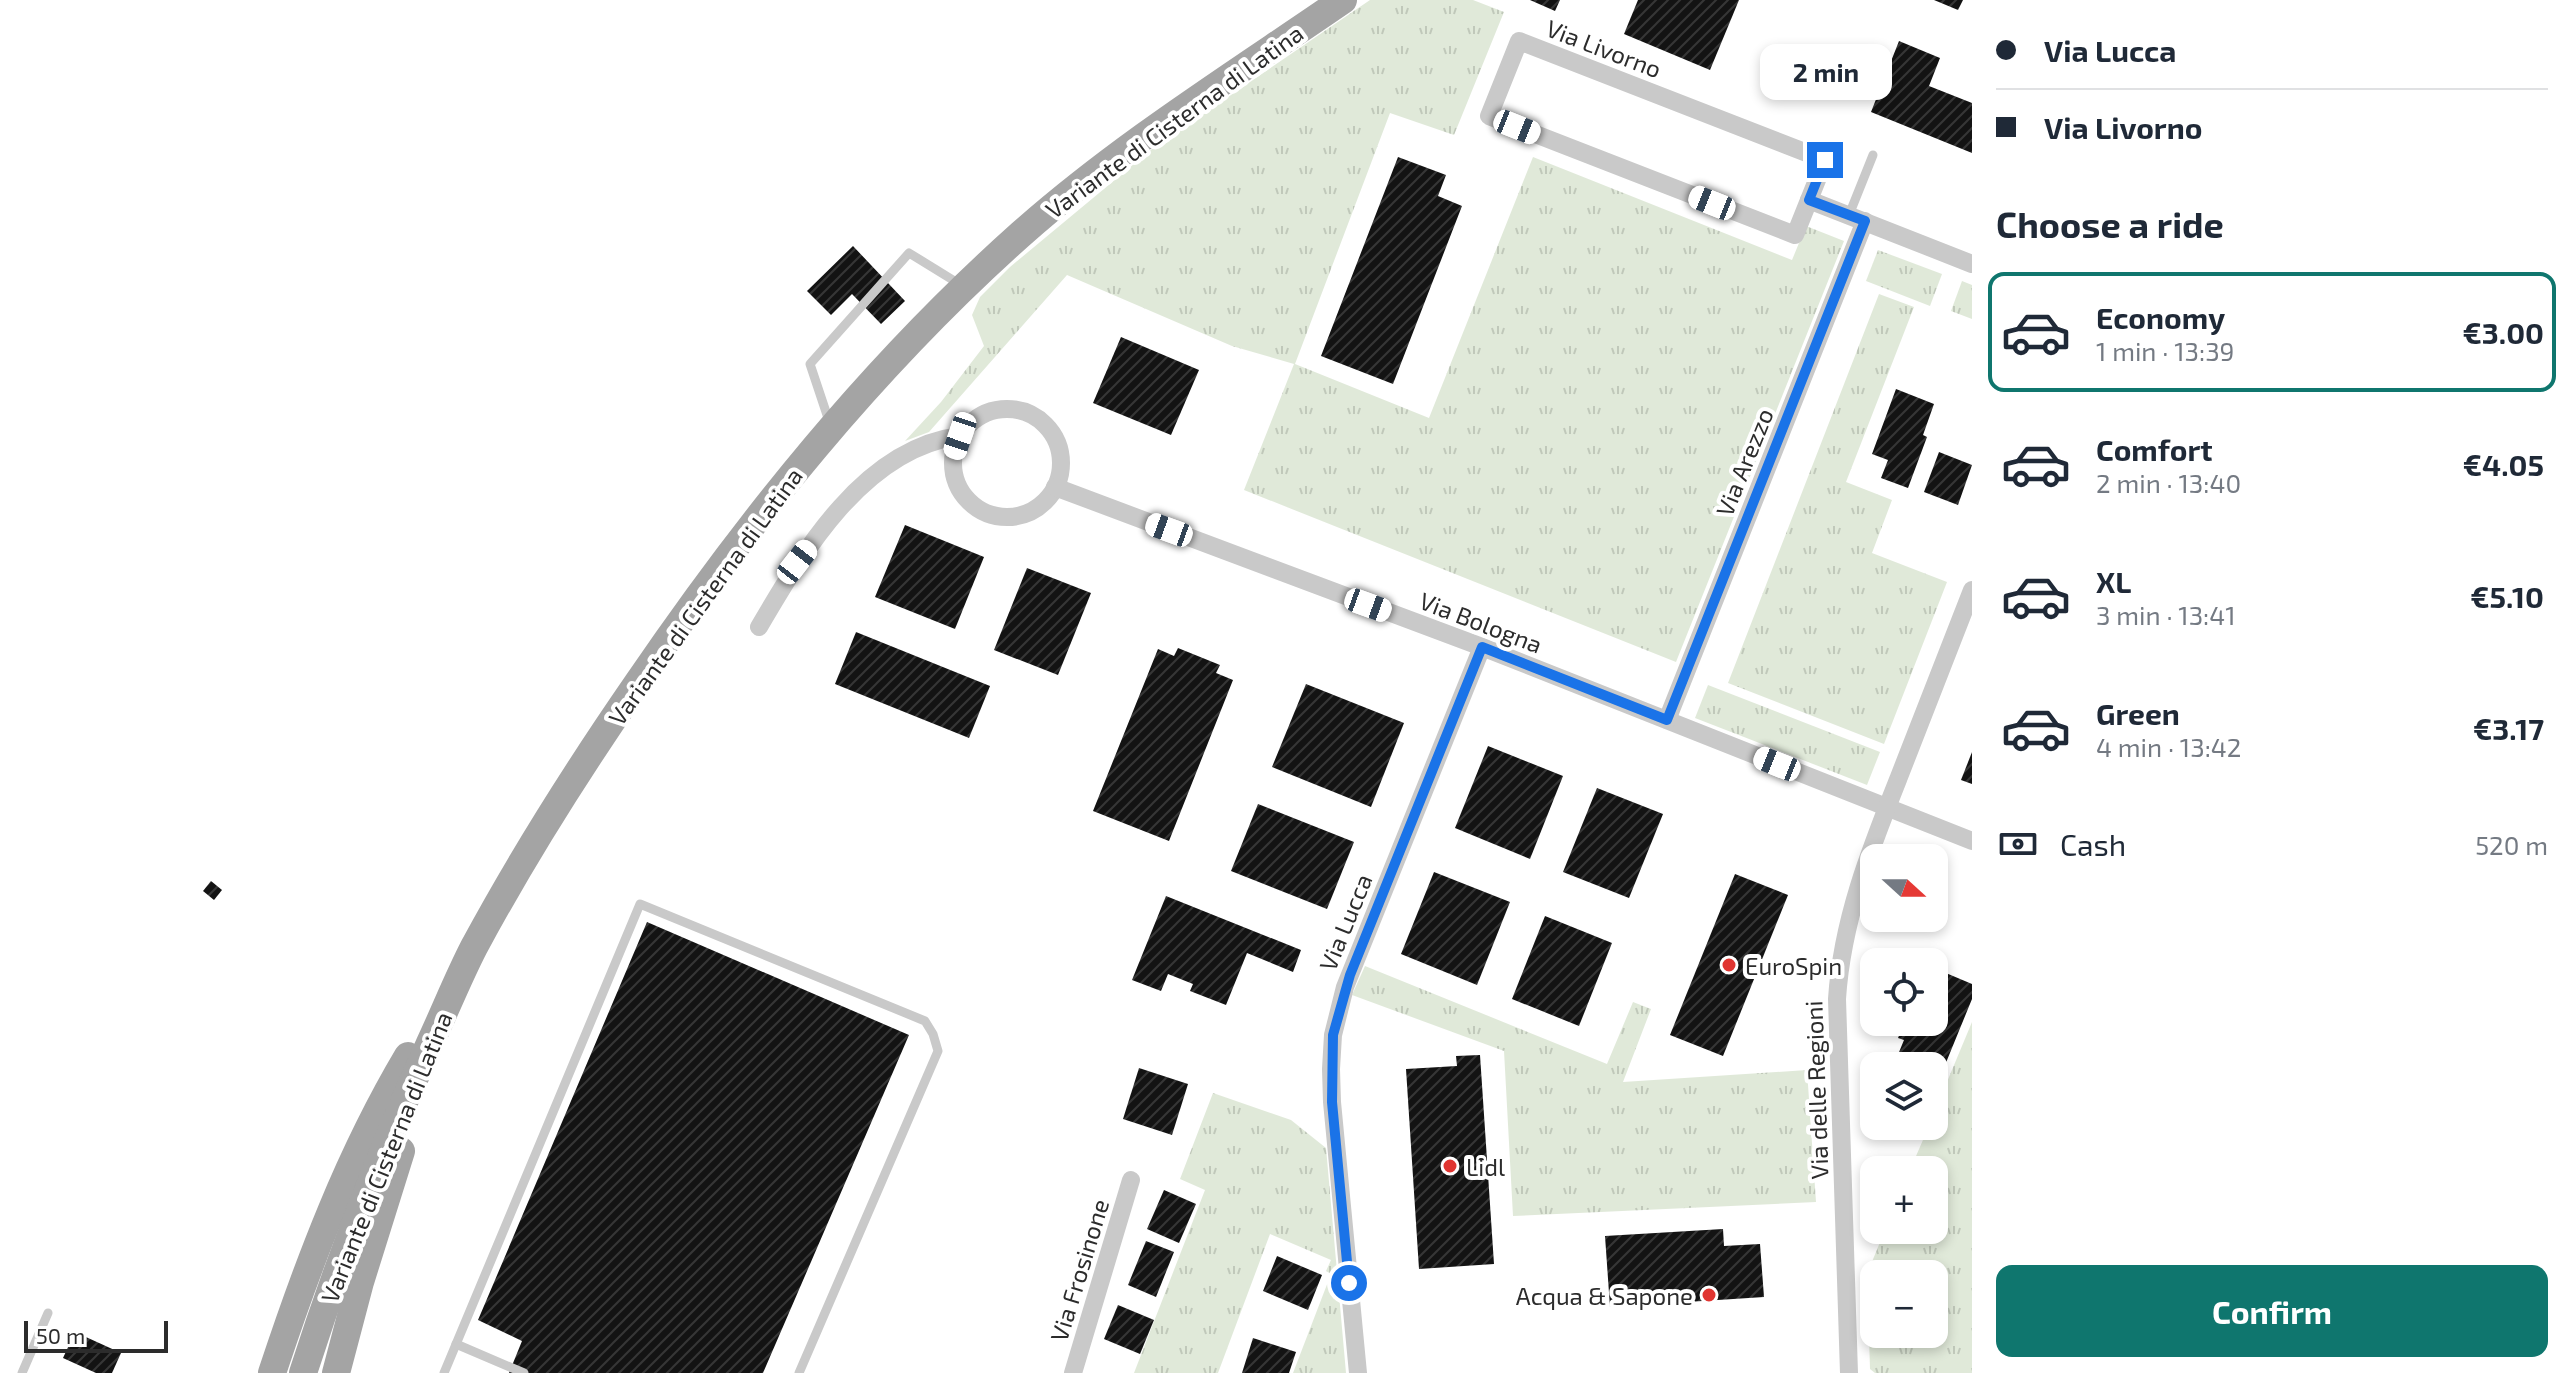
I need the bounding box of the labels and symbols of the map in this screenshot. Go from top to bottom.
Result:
street label: Via Livorno [1542,13,1666,83]
street label: Variante di Cisterna di Latina [1040,18,1308,224]
callout: 2 min [1759,44,1891,100]
car [1490,107,1544,147]
route end [1807,142,1843,178]
car [1685,183,1739,223]
street label: Via Arezzo [1709,404,1779,520]
car [941,409,979,463]
street label: Variante di Cisterna di Latina [602,462,808,730]
car [1142,511,1196,549]
car [773,536,821,588]
street label: Via Bologna [1416,585,1546,659]
car [1341,586,1395,624]
car [1750,744,1804,784]
north arrow [1860,844,1948,932]
street label: Via Lucca [1313,869,1377,975]
place label: EuroSpin [1745,951,1842,980]
marker: EuroSpin [1720,956,1738,974]
street label: Via delle Regioni [1798,1000,1834,1180]
street label: Variante di Cisterna di Latina [314,1007,458,1307]
place label: Lidl [1466,1152,1505,1181]
marker: Lidl [1441,1157,1459,1175]
street label: Via Frosinone [1044,1195,1114,1345]
route start [1331,1265,1367,1301]
place label: Acqua & Sapone [1516,1281,1693,1310]
marker: Acqua & Sapone [1700,1286,1718,1304]
scale bar [24,1317,168,1353]

